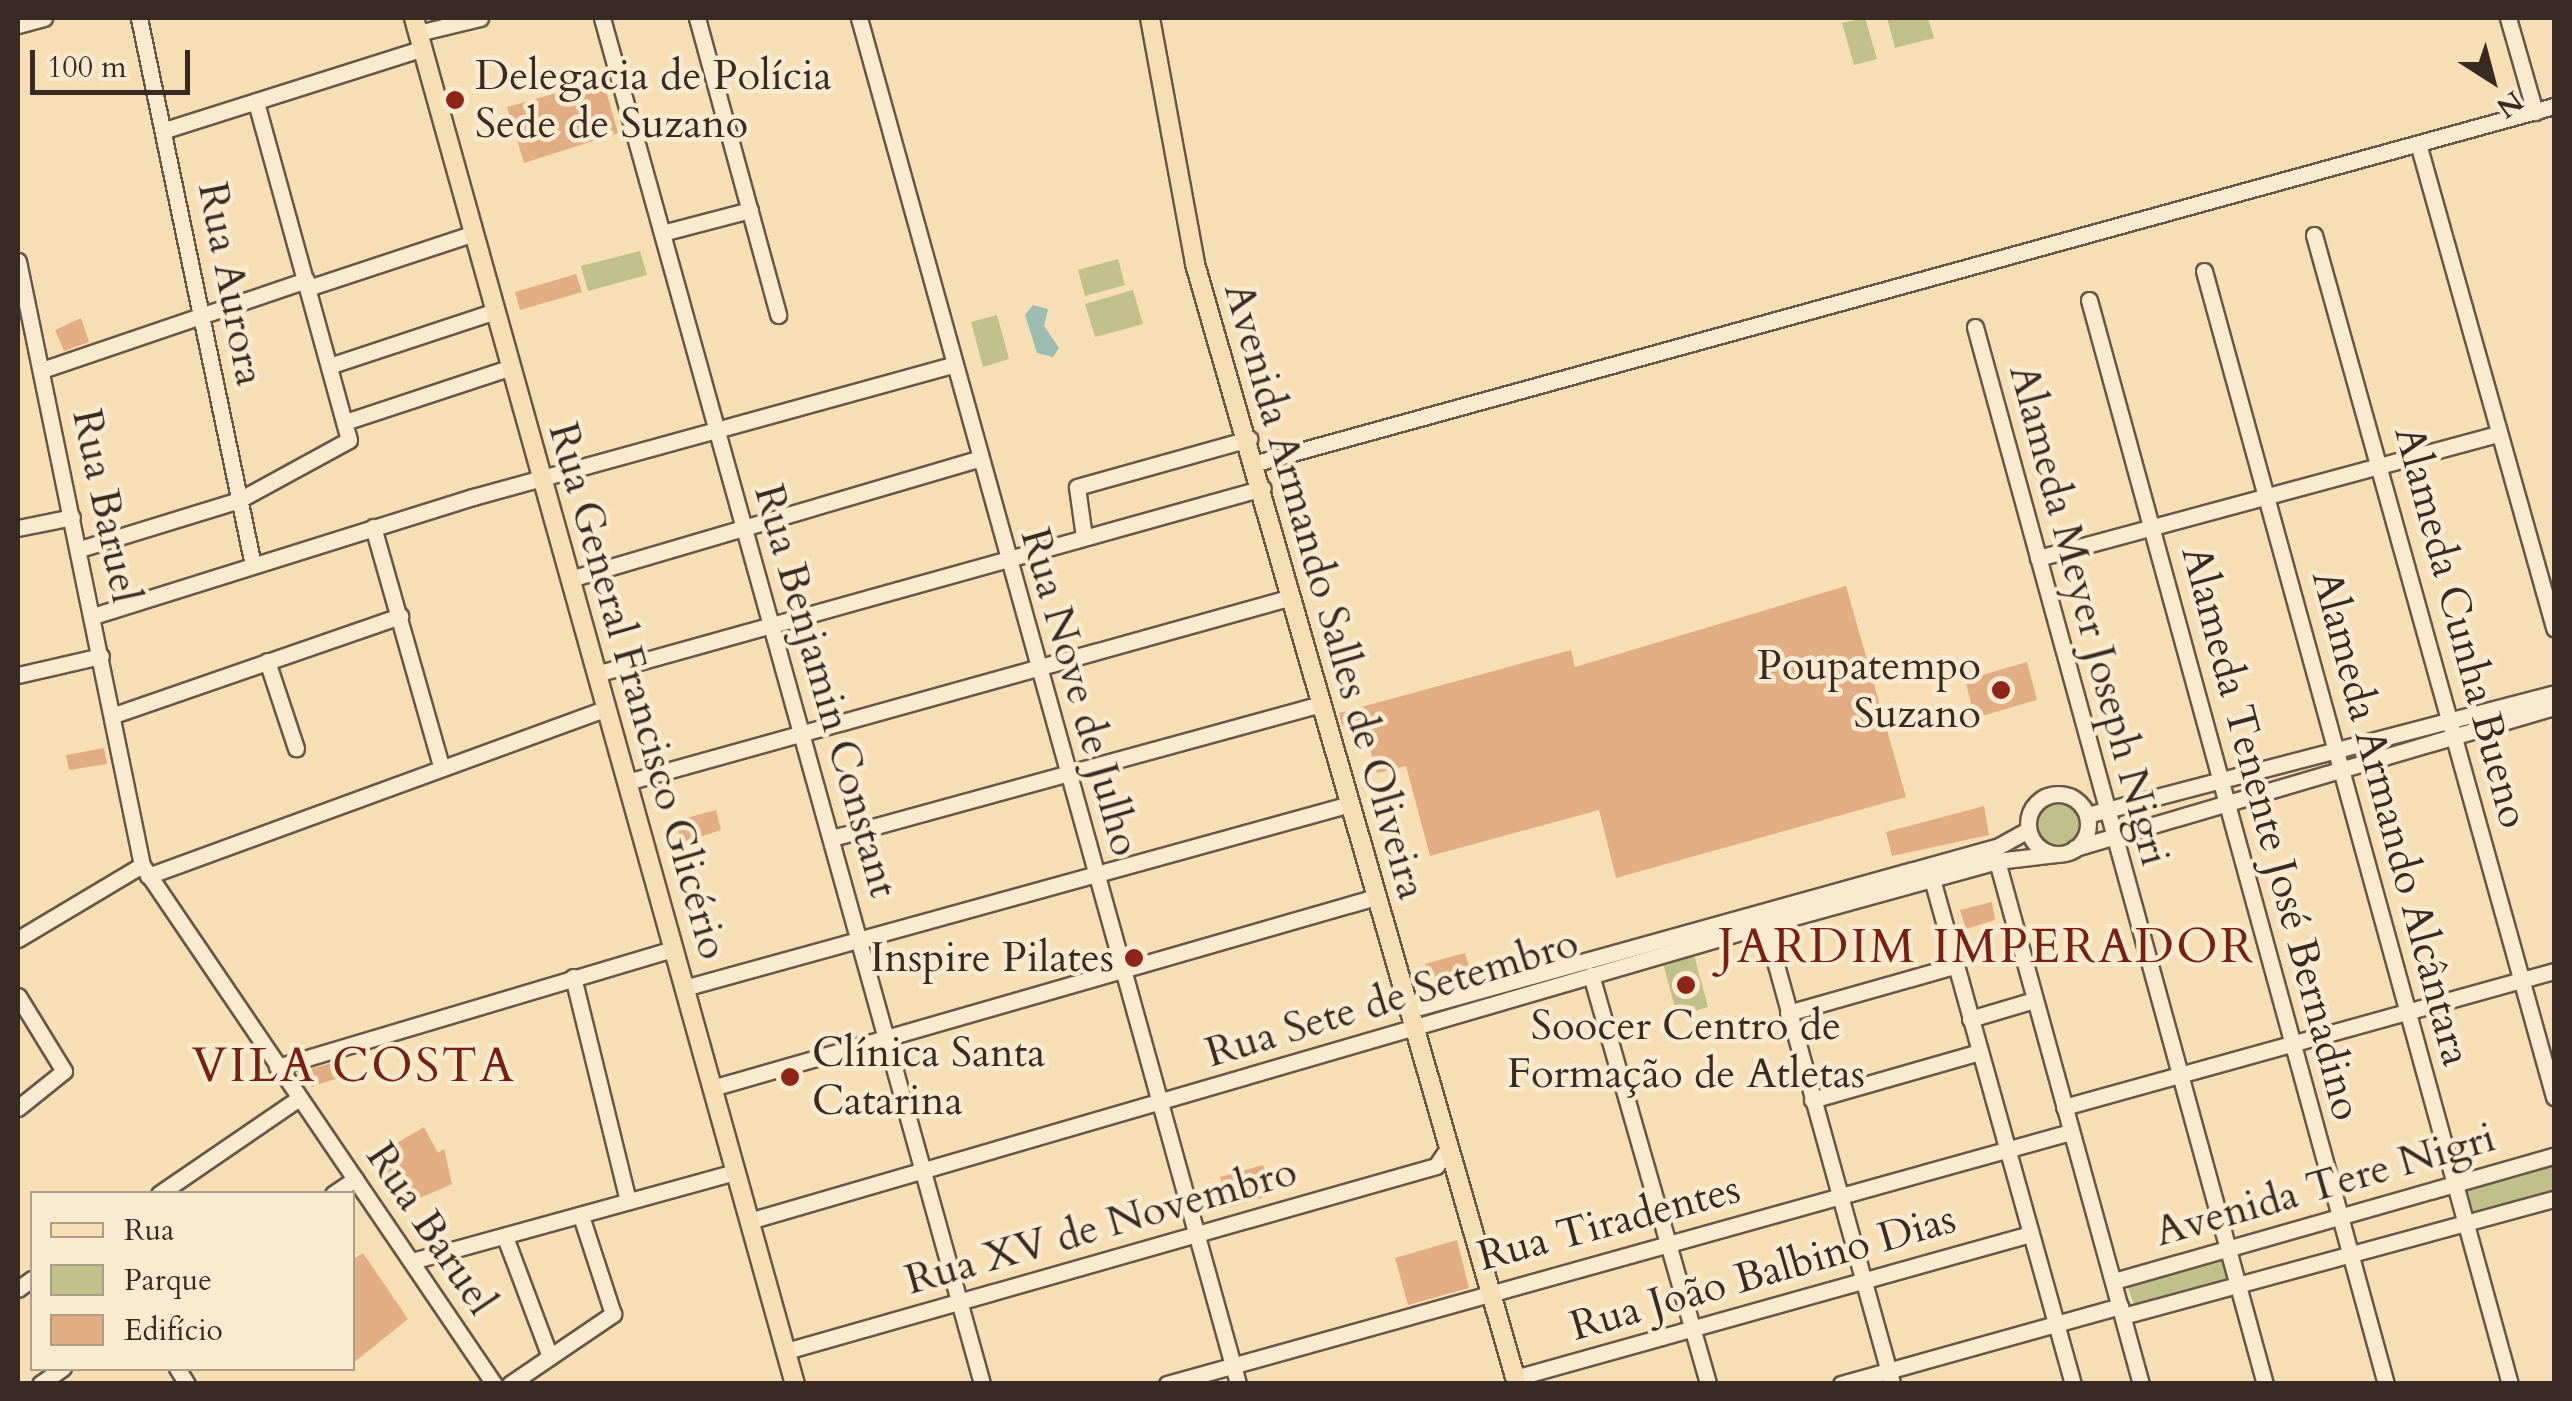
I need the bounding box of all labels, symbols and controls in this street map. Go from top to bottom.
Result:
scale bar [35,30,195,92]
north arrow [2442,30,2542,130]
text: 100 m [47,47,127,88]
place label: Delegacia de Polícia Sede de Suzano [475,51,832,150]
text: N [2489,82,2531,127]
marker: Delegacia de Polícia Sede de Suzano [444,89,466,111]
street label: Rua Aurora [187,178,275,390]
street label: Avenida Armando Salles de Oliveira [1213,277,1437,905]
street label: Alameda Meyer Joseph Nigri [1998,359,2180,871]
street label: Rua Baruel [61,405,151,607]
street label: Rua General Francisco Glicério [537,417,739,965]
street label: Alameda Cunha Bueno [2383,421,2539,833]
street label: Rua Benjamin Constant [743,479,909,903]
street label: Rua Nove de Julho [1009,523,1151,861]
street label: Alameda Tenente José Bernadino [2170,540,2372,1126]
street label: Alameda Armando Alcântara [2301,565,2481,1071]
place label: Poupatempo Suzano [1757,641,1981,739]
marker: Poupatempo Suzano [1990,679,2012,701]
street label: Rua Sete de Setembro [1200,917,1584,1079]
district label: JARDIM IMPERADOR [1718,918,2256,976]
place label: Inspire Pilates [870,933,1114,983]
marker: Inspire Pilates [1123,947,1145,969]
marker: Soocer Centro de Formação de Atletas [1675,974,1697,996]
place label: Soocer Centro de Formação de Atletas [1507,1001,1865,1100]
place label: Clínica Santa Catarina [812,1028,1045,1126]
district label: VILA COSTA [192,1037,516,1095]
marker: Clínica Santa Catarina [777,1064,803,1090]
street label: Avenida Tere Nigri [2149,1112,2501,1258]
street label: Rua Baruel [355,1133,507,1325]
street label: Rua XV de Novembro [900,1146,1302,1306]
street label: Rua Tiradentes [1472,1164,1746,1282]
legend [30,1191,355,1371]
street label: Rua João Balbino Dias [1565,1194,1961,1352]
text: Rua [124,1210,174,1251]
text: Parque [124,1260,212,1301]
text: Edifício [124,1310,223,1351]

